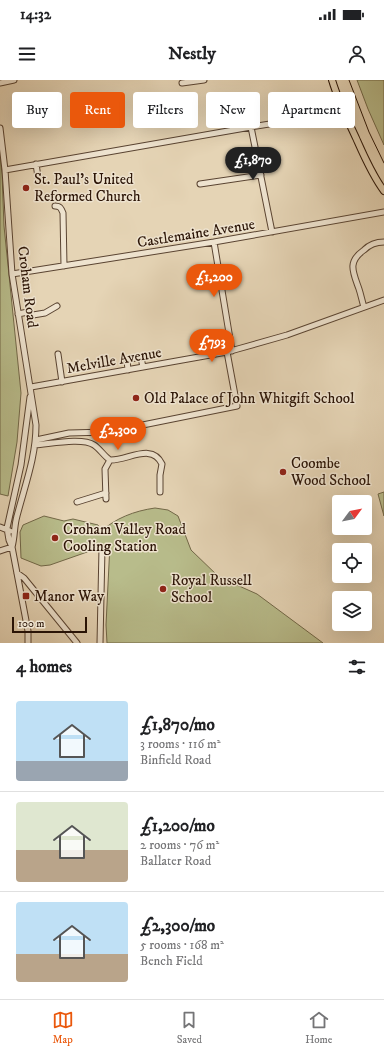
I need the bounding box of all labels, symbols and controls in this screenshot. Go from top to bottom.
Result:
text: 14:32 [20,5,51,24]
icon: menu [16,43,38,65]
text: Nestly [168,43,216,65]
icon: person [346,43,368,65]
chip: Buy [12,92,62,128]
chip: Rent [70,92,125,128]
chip: Filters [133,92,198,128]
chip: New [206,92,260,128]
chip: Apartment [268,92,355,128]
pin: £1,870 [220,147,286,181]
text: £1,870 [234,152,272,168]
place label: St. Paul's United Reformed Church [34,170,141,206]
marker: St. Paul's United Reformed Church [21,183,31,193]
street label: Castlemaine Avenue [136,215,256,252]
street label: Croham Road [13,245,42,330]
pin: £1,200 [181,264,247,298]
text: £1,200 [195,269,233,285]
pin: £793 [188,329,236,363]
text: £793 [198,334,226,350]
street label: Melville Avenue [65,343,163,378]
place label: Old Palace of John Whitgift School [144,389,355,408]
marker: Old Palace of John Whitgift School [131,393,141,403]
pin: £2,300 [85,417,151,451]
text: £2,300 [99,422,137,438]
place label: Coombe Wood School [290,454,371,490]
marker: Coombe Wood School [278,467,288,477]
north arrow [332,495,372,535]
map controls [332,495,372,631]
place label: Croham Valley Road Cooling Station [63,520,186,556]
marker: Croham Valley Road Cooling Station [50,533,60,543]
button: locate [332,543,372,583]
place label: Royal Russell School [171,571,252,607]
marker: Royal Russell School [158,584,168,594]
place label: Manor Way [34,587,105,606]
marker: Manor Way [21,591,31,601]
button: layers [332,591,372,631]
scale bar [12,615,87,634]
text: 100 m [18,617,44,631]
text: 4 homes [16,656,72,678]
icon: filters [346,656,368,678]
text: £1,870/mo [140,714,215,736]
icon: home [48,717,96,765]
text: 3 rooms · 116 m² [140,736,221,752]
text: Binfield Road [140,752,211,768]
text: £1,200/mo [140,815,215,837]
icon: home [48,818,96,866]
text: 2 rooms · 76 m² [140,837,219,853]
text: Ballater Road [140,853,211,869]
text: £2,300/mo [140,915,215,937]
icon: home [48,918,96,966]
text: 5 rooms · 168 m² [140,937,224,953]
text: Bench Field [140,953,203,969]
tab: Map [52,1009,74,1047]
tab: Saved [177,1009,202,1047]
tab: Home [305,1009,332,1047]

